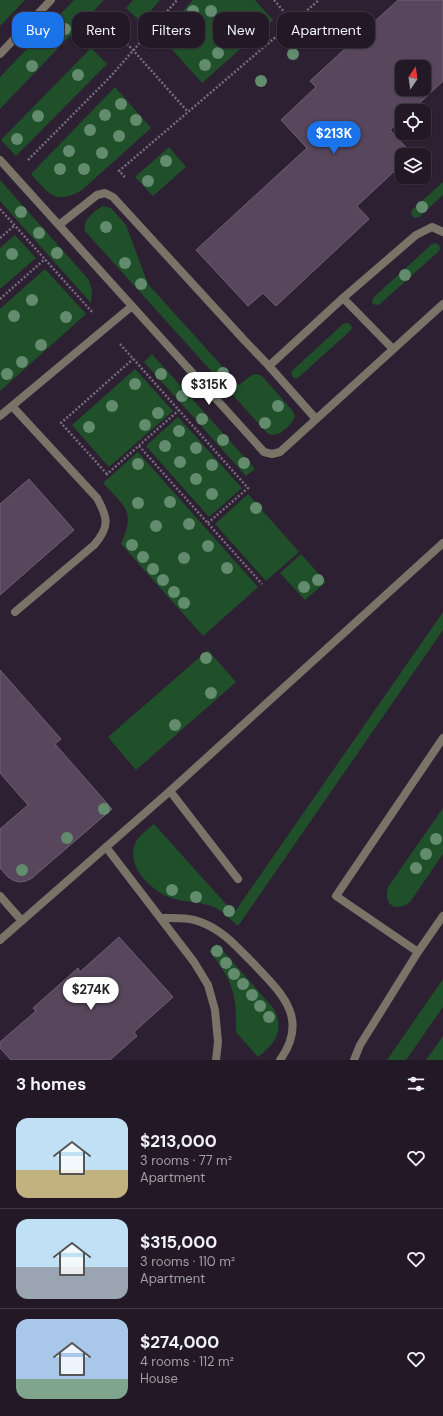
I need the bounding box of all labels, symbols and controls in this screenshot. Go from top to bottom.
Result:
chip: Buy [12,12,64,48]
chip: Rent [72,12,130,48]
chip: Filters [138,12,205,48]
chip: New [213,12,269,48]
chip: Apartment [277,12,375,48]
north arrow [395,60,431,96]
map controls [395,60,431,184]
button: locate [395,104,431,140]
pin: $213K [306,121,362,155]
text: $213K [316,125,352,142]
button: layers [395,148,431,184]
pin: $315K [181,372,237,406]
text: $315K [191,376,227,393]
pin: $274K [63,977,119,1011]
text: $274K [72,981,110,998]
text: 3 homes [16,1073,86,1095]
icon: filters [405,1073,427,1095]
text: $213,000 [140,1130,217,1152]
icon: home [48,1134,96,1182]
icon: heart [405,1147,427,1169]
text: 3 rooms · 77 m² [140,1152,232,1169]
text: Apartment [140,1169,205,1186]
text: $315,000 [140,1231,217,1253]
icon: home [48,1235,96,1283]
icon: heart [405,1248,427,1270]
text: 3 rooms · 110 m² [140,1253,235,1270]
text: Apartment [140,1270,205,1287]
text: $274,000 [140,1331,219,1353]
icon: home [48,1335,96,1383]
icon: heart [405,1348,427,1370]
text: 4 rooms · 112 m² [140,1353,234,1370]
text: House [140,1370,178,1387]

